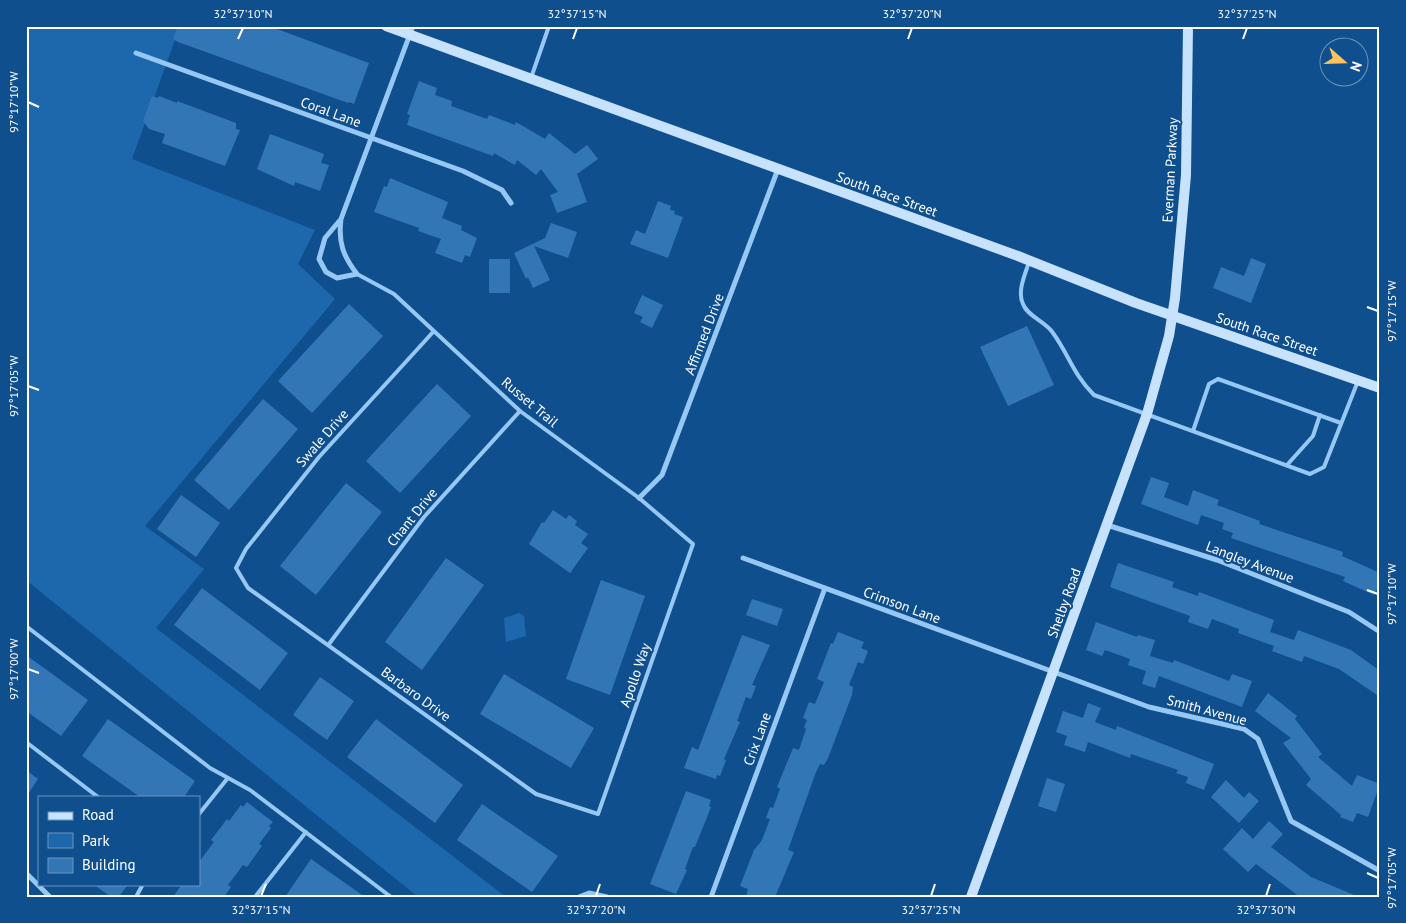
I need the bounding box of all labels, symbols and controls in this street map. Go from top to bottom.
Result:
text: 32°37'10"N [213,6,273,21]
text: 32°37'15"N [547,6,607,21]
text: 32°37'20"N [882,6,942,21]
text: 32°37'25"N [1217,6,1277,21]
north arrow [1318,38,1368,88]
text: N [1346,59,1366,74]
text: 97°17'10"W [6,71,21,133]
street label: Coral Lane [298,93,364,131]
street label: Everman Parkway [1158,117,1182,223]
street label: South Race Street [834,167,940,221]
text: 97°17'15"W [1384,280,1399,342]
street label: Affirmed Drive [680,291,728,377]
street label: South Race Street [1214,308,1320,360]
text: 97°17'05"W [6,355,21,417]
street label: Russet Trail [498,373,562,431]
street label: Swale Drive [292,405,352,471]
street label: Chant Drive [383,484,441,550]
street label: Langley Avenue [1203,537,1297,587]
text: 97°17'10"W [1384,563,1399,625]
street label: Shelby Road [1043,566,1085,640]
street label: Crimson Lane [861,583,943,627]
text: 97°17'00"W [6,638,21,700]
street label: Apollo Way [616,640,655,710]
street label: Barbaro Drive [378,663,454,725]
street label: Smith Avenue [1165,691,1249,729]
street label: Crix Lane [739,710,775,768]
legend [38,796,200,886]
text: Road [82,805,114,824]
text: Park [82,831,110,850]
text: 97°17'05"W [1384,847,1399,909]
text: Building [82,855,136,874]
text: 32°37'15"N [231,902,291,917]
text: 32°37'20"N [566,902,626,917]
text: 32°37'25"N [901,902,961,917]
text: 32°37'30"N [1236,902,1296,917]

